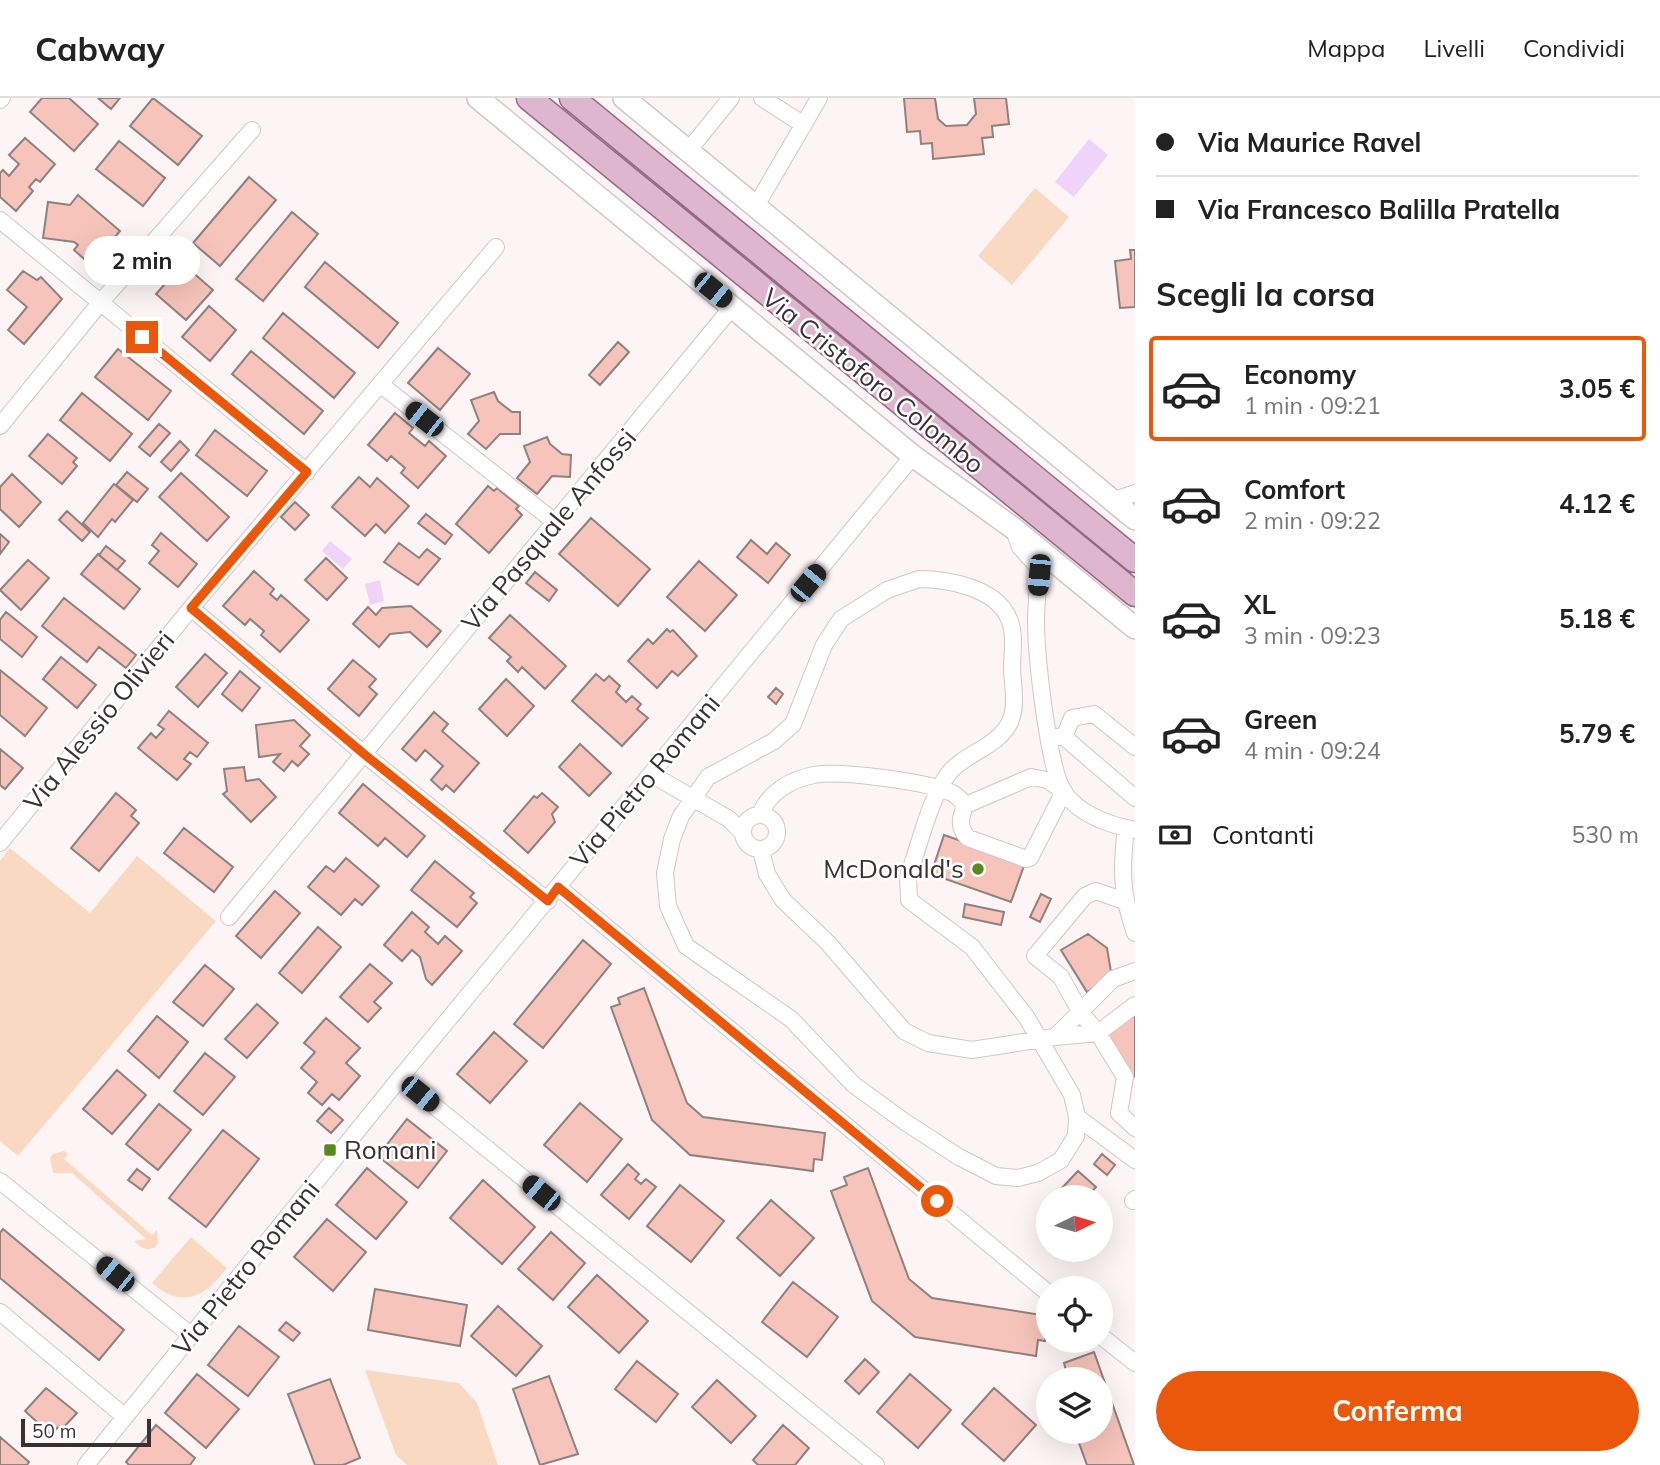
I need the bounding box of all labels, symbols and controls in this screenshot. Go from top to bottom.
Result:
text: Cabway [35,28,165,69]
text: Mappa [1307,33,1385,63]
text: Livelli [1423,33,1485,63]
text: Condividi [1523,33,1625,63]
text: Via Maurice Ravel [1198,126,1421,159]
text: Via Francesco Balilla Pratella [1198,193,1560,226]
callout: 2 min [84,236,200,285]
text: 2 min [112,246,172,275]
car [691,269,736,311]
text: Scegli la corsa [1156,274,1375,314]
street label: Via Cristoforo Colombo [755,281,991,481]
route end [126,321,158,353]
icon: car [1160,357,1223,420]
text: Economy [1244,358,1356,391]
text: 3.05 € [1559,372,1635,405]
text: 1 min · 09:21 [1244,391,1381,420]
car [401,398,448,440]
street label: Via Pasquale Anfossi [454,422,643,638]
icon: car [1160,472,1223,535]
text: Comfort [1244,473,1345,506]
text: 4.12 € [1559,487,1635,520]
text: 2 min · 09:22 [1244,506,1381,535]
car [1027,553,1052,597]
car [787,560,830,606]
icon: car [1160,587,1223,650]
text: XL [1244,588,1276,621]
text: 5.18 € [1559,602,1635,635]
text: 3 min · 09:23 [1244,621,1381,650]
street label: Via Alessio Olivieri [16,624,181,817]
street label: Via Pietro Romani [562,687,727,874]
icon: car [1160,702,1223,765]
text: Green [1244,703,1317,736]
text: 5.79 € [1559,717,1635,750]
text: 4 min · 09:24 [1244,736,1381,765]
icon: cash [1156,816,1194,854]
text: Contanti [1212,818,1314,851]
text: 530 m [1571,820,1639,849]
place label: McDonald's [823,852,964,885]
marker: McDonald's [970,861,986,877]
car [398,1073,443,1115]
place label: Romani [344,1133,436,1166]
marker: Romani [322,1142,338,1158]
car [519,1172,564,1214]
street label: Via Pietro Romani [165,1173,327,1362]
route start [921,1185,953,1217]
north arrow [1036,1185,1113,1262]
map controls [1036,1185,1113,1444]
car [93,1253,138,1295]
button: locate [1036,1276,1113,1353]
button: layers [1036,1367,1113,1444]
button: Conferma [1156,1371,1639,1451]
scale bar [21,1416,150,1448]
text: 50 m [32,1419,76,1443]

